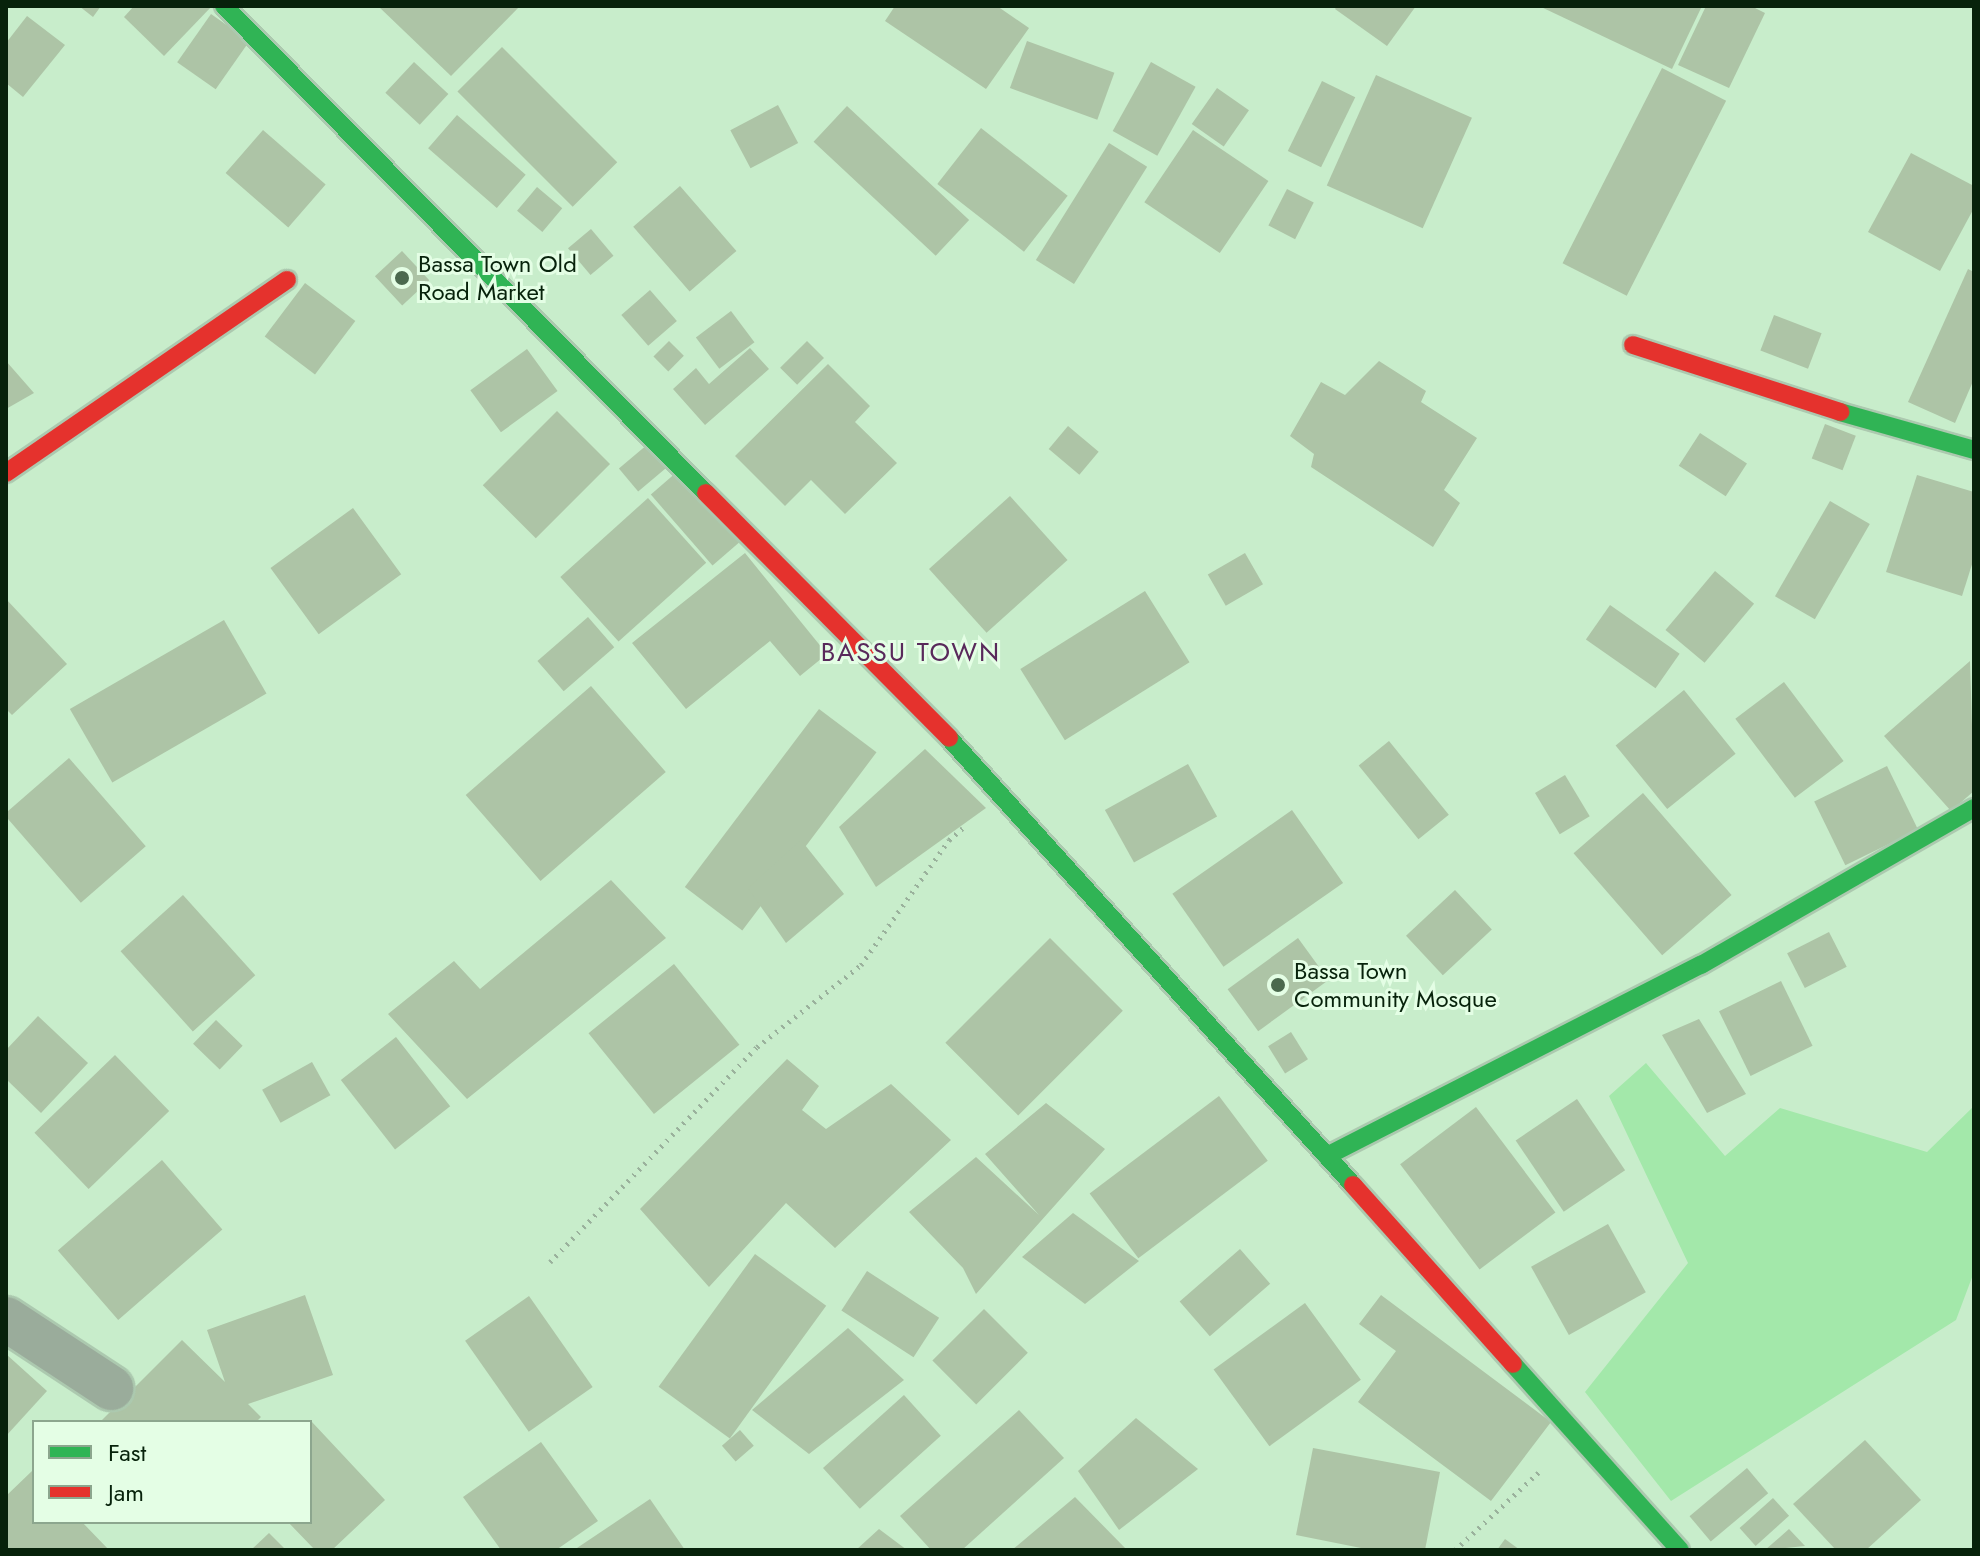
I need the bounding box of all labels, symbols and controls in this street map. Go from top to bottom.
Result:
place label: Bassa Town Old Road Market [418,250,577,306]
marker: Bassa Town Old Road Market [393,269,411,287]
district label: BASSU TOWN [821,637,1001,669]
place label: Bassa Town Community Mosque [1294,957,1497,1013]
marker: Bassa Town Community Mosque [1269,976,1287,994]
legend [32,1420,312,1524]
text: Fast [108,1435,146,1470]
text: Jam [108,1475,144,1510]

